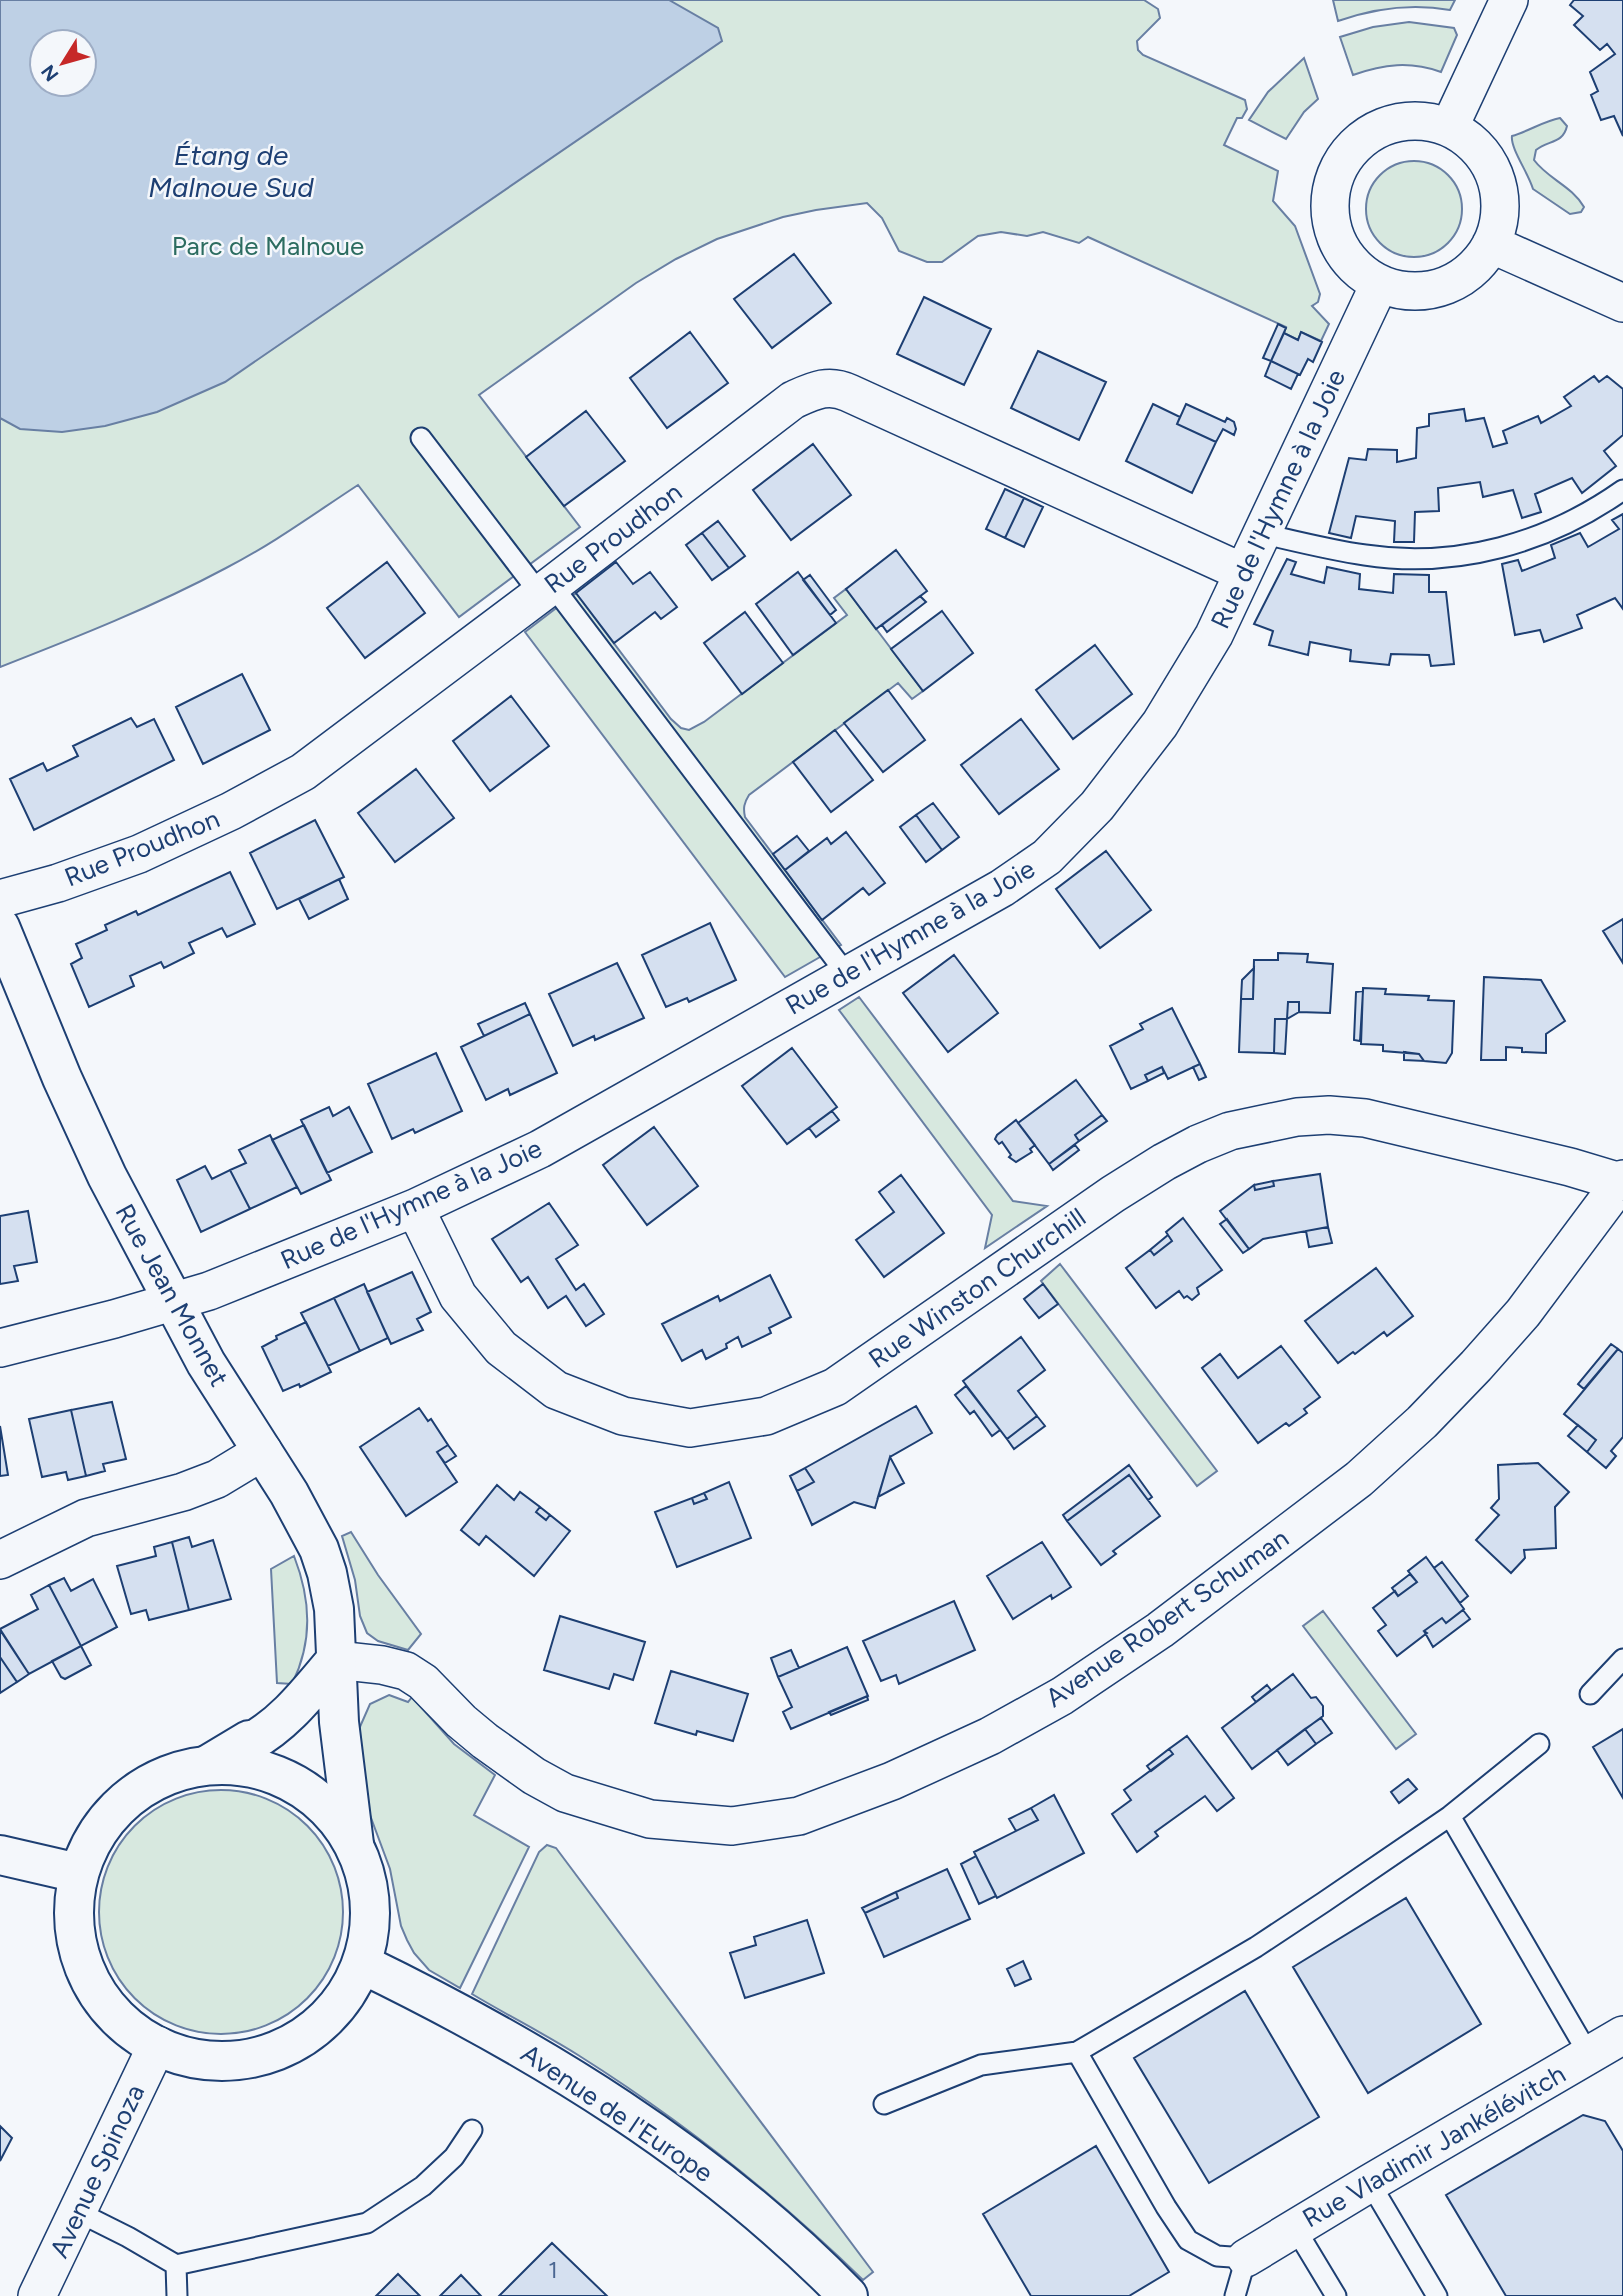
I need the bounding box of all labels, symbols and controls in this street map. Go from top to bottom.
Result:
north arrow [28,28,98,98]
text: N [36,60,63,86]
water label: Étang de Malnoue Sud [148,138,314,204]
park label: Parc de Malnoue [172,230,364,262]
street label: Rue de l'Hymne à la Joie [1204,364,1352,634]
street label: Rue Proudhon [538,476,688,600]
street label: Rue Proudhon [60,802,224,894]
street label: Rue de l'Hymne à la Joie [780,853,1040,1021]
street label: Rue de l'Hymne à la Joie [276,1132,546,1276]
street label: Rue Jean Monnet [109,1198,235,1392]
street label: Rue Winston Churchill [862,1201,1092,1375]
street label: Avenue Robert Schuman [1039,1522,1295,1714]
street label: Avenue de l'Europe [515,2037,719,2189]
street label: Rue Vladimir Jankélévitch [1297,2058,1571,2234]
street label: Avenue Spinoza [43,2079,151,2263]
house number: 1 [548,2256,558,2284]

